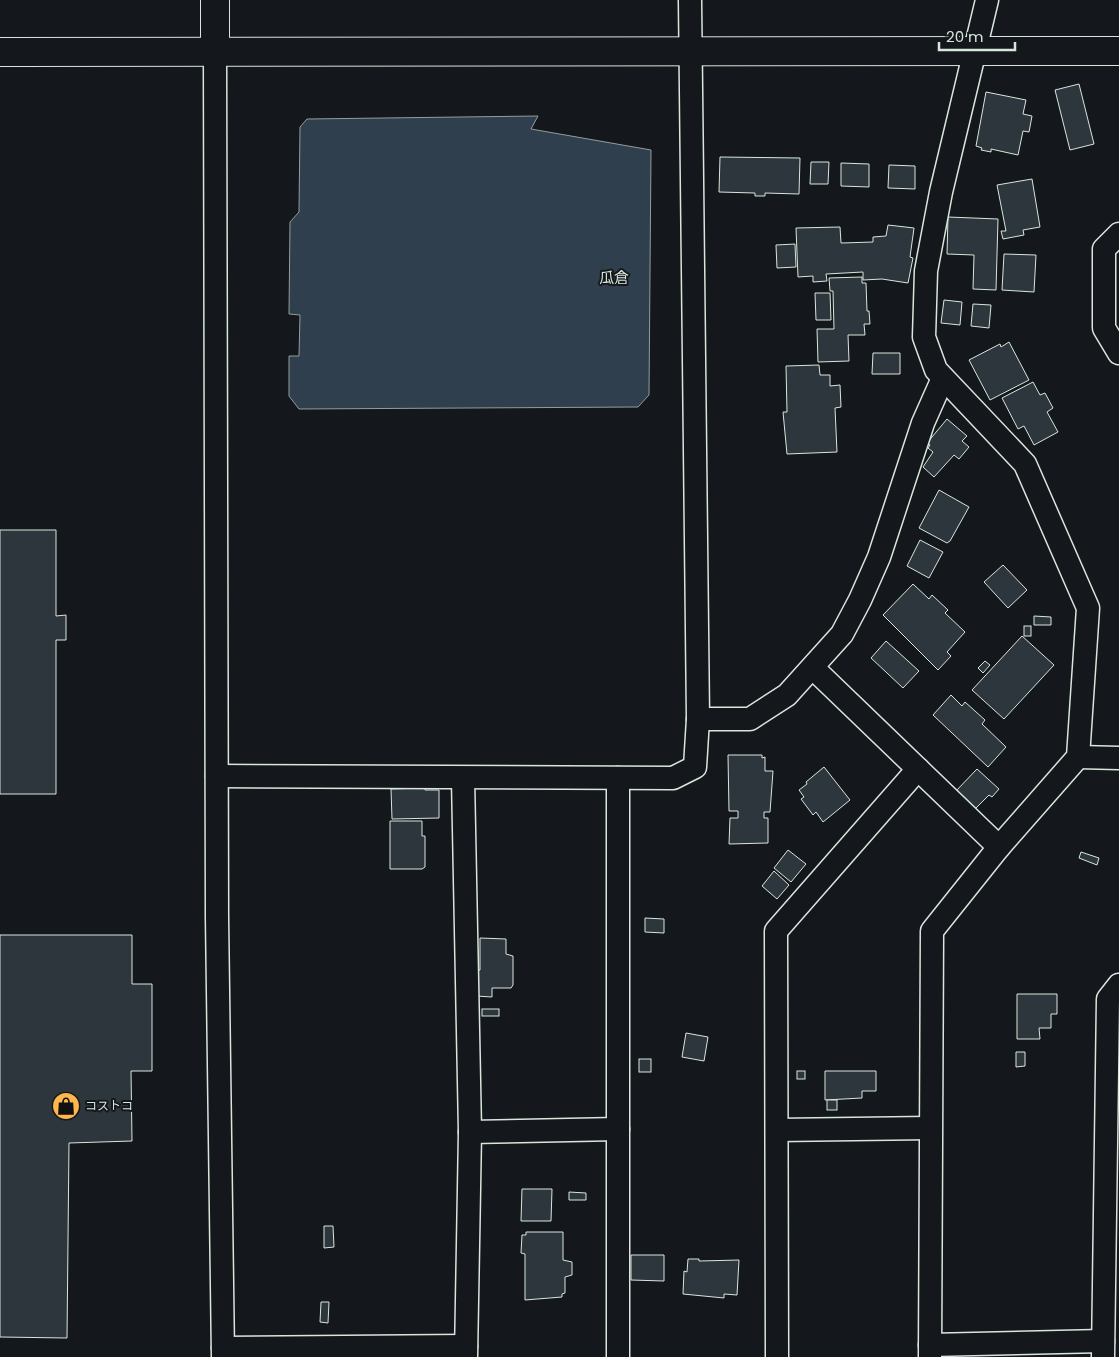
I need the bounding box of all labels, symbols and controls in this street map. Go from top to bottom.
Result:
scale bar [939,20,1015,52]
text: 20 m [946,26,984,47]
district label: 瓜倉 [599,267,629,288]
shop icon: コストコ [51,1091,81,1121]
place label: コストコ [85,1097,133,1114]

